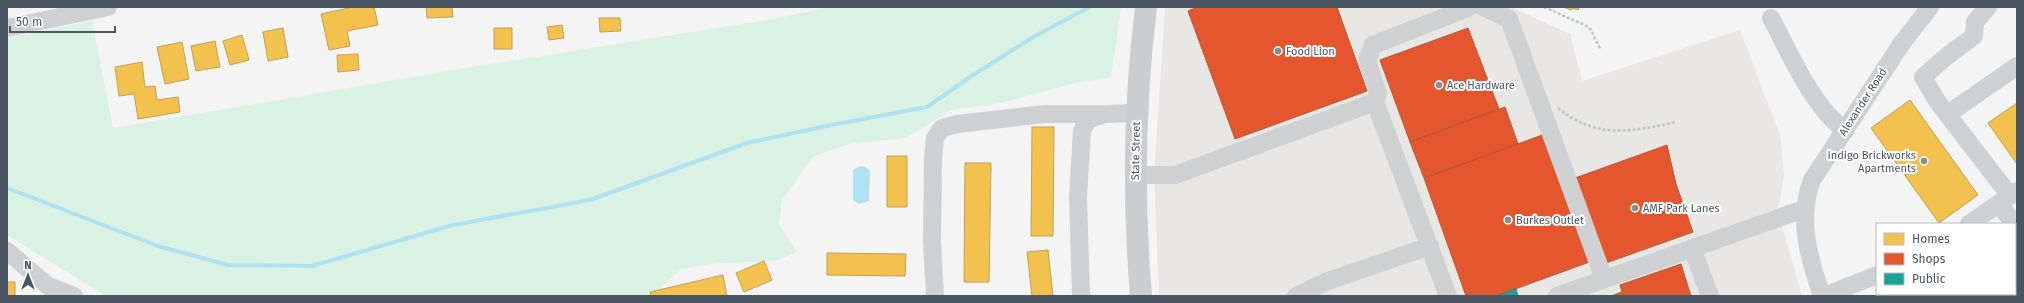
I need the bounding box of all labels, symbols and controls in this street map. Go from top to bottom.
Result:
scale bar [10,8,115,34]
text: 50 m [16,15,42,29]
place label: Food Lion [1286,45,1335,58]
marker: Food Lion [1273,46,1283,56]
street label: Alexander Road [1836,66,1890,138]
place label: Ace Hardware [1447,79,1515,92]
marker: Ace Hardware [1434,80,1444,90]
street label: State Street [1129,122,1143,180]
place label: Indigo Brickworks Apartments [1828,149,1916,175]
marker: Indigo Brickworks Apartments [1919,156,1929,166]
place label: AMF Park Lanes [1643,202,1720,215]
marker: AMF Park Lanes [1630,203,1640,213]
place label: Burkes Outlet [1516,214,1584,227]
marker: Burkes Outlet [1503,215,1513,225]
legend [1876,223,2016,295]
text: Homes [1912,232,1950,246]
text: Shops [1912,252,1946,266]
north arrow [8,255,48,295]
text: N [24,259,32,272]
text: Public [1912,272,1946,286]

